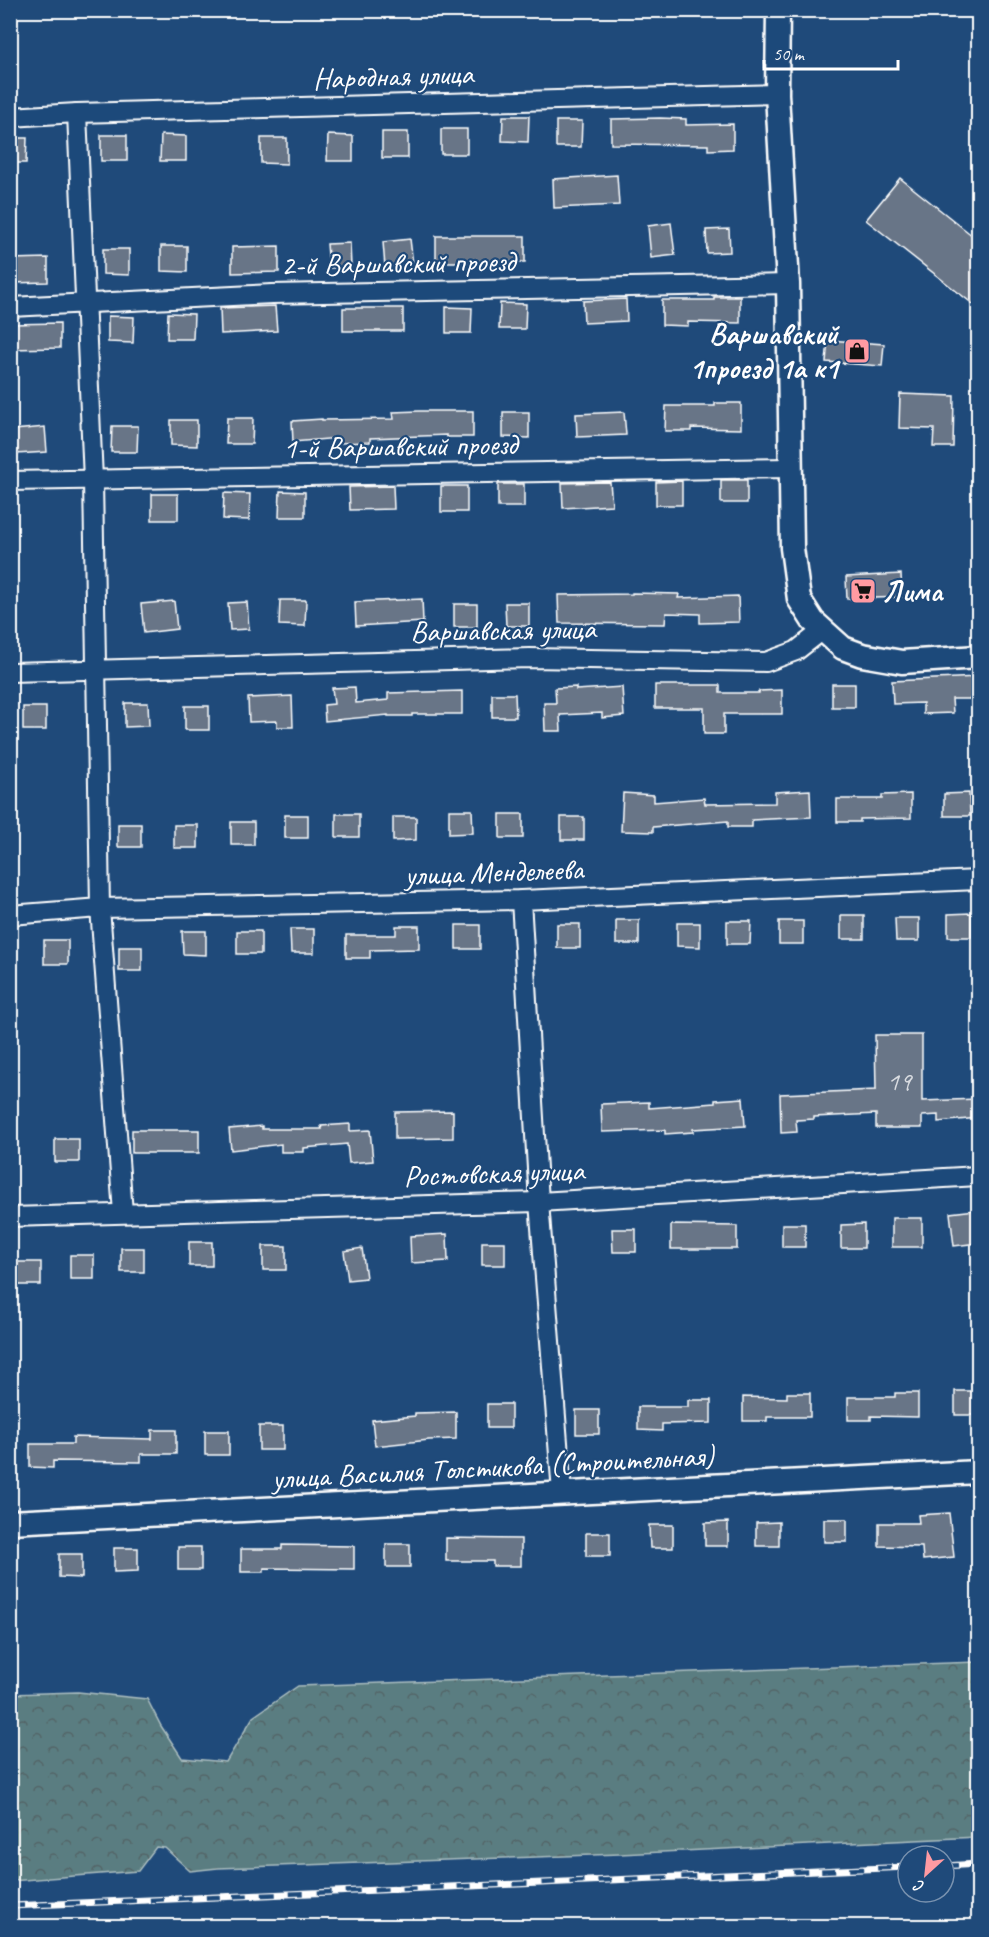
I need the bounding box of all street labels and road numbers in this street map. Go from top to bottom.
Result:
street label: Народная улица [312,54,476,98]
street label: 2-й Варшавский проезд [280,242,518,284]
street label: 1-й Варшавский проезд [282,425,520,467]
street label: Варшавская улица [410,609,598,651]
street label: улица Менделеева [402,850,586,894]
street label: Ростовская улица [403,1151,587,1195]
street label: улица Василия Толстикова (Строительная) [269,1436,717,1498]

